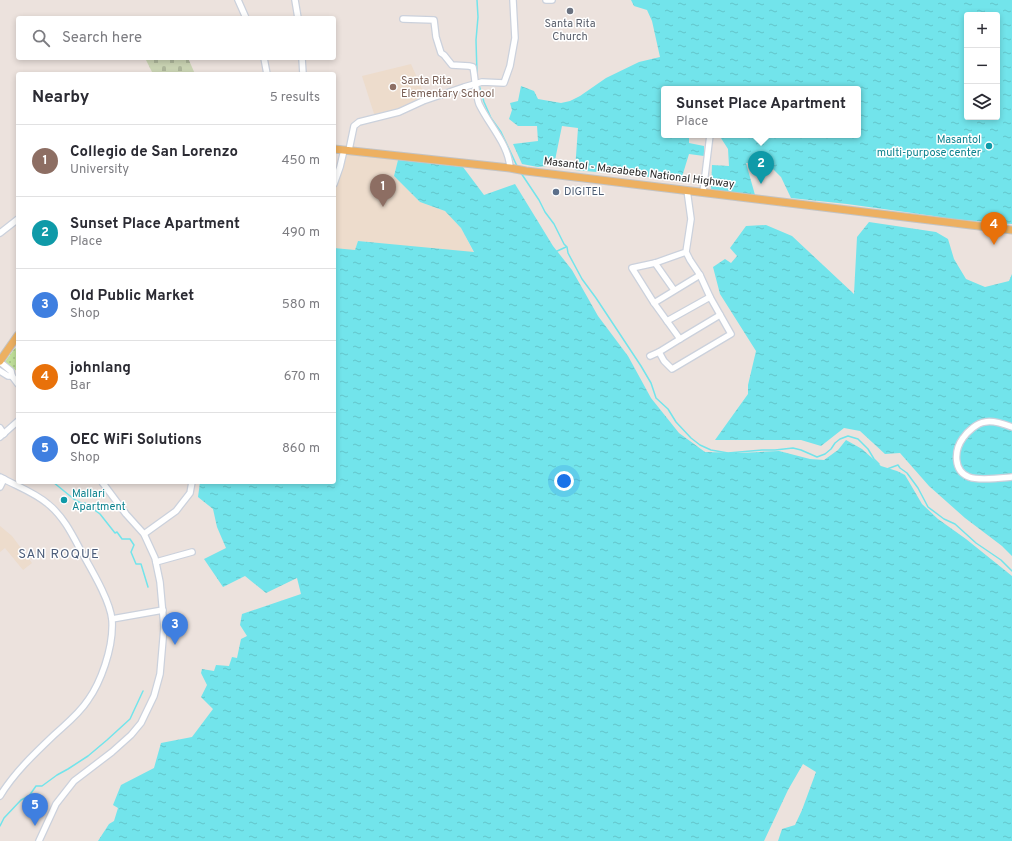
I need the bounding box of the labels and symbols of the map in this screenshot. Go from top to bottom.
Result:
marker: Santa Rita Church [565,6,575,16]
place label: Santa Rita Church [545,17,596,44]
place label: Santa Rita Elementary School [401,74,494,101]
marker: Santa Rita Elementary School [388,82,398,92]
place label: Masantol multi-purpose center [877,133,982,160]
marker: Masantol multi-purpose center [984,141,994,151]
pin: 2 [748,151,774,184]
street label: Masantol - Macabebe National Highway [543,154,735,192]
pin: 1 [370,174,396,207]
place label: DIGITEL [564,185,604,199]
marker: DIGITEL [551,187,561,197]
pin: 4 [981,212,1007,245]
your location [554,471,574,491]
place label: Mallari Apartment [72,487,126,514]
marker: Mallari Apartment [59,495,69,505]
district label: SAN ROQUE [18,547,100,563]
pin: 3 [162,612,188,645]
pin: 5 [22,793,48,826]

